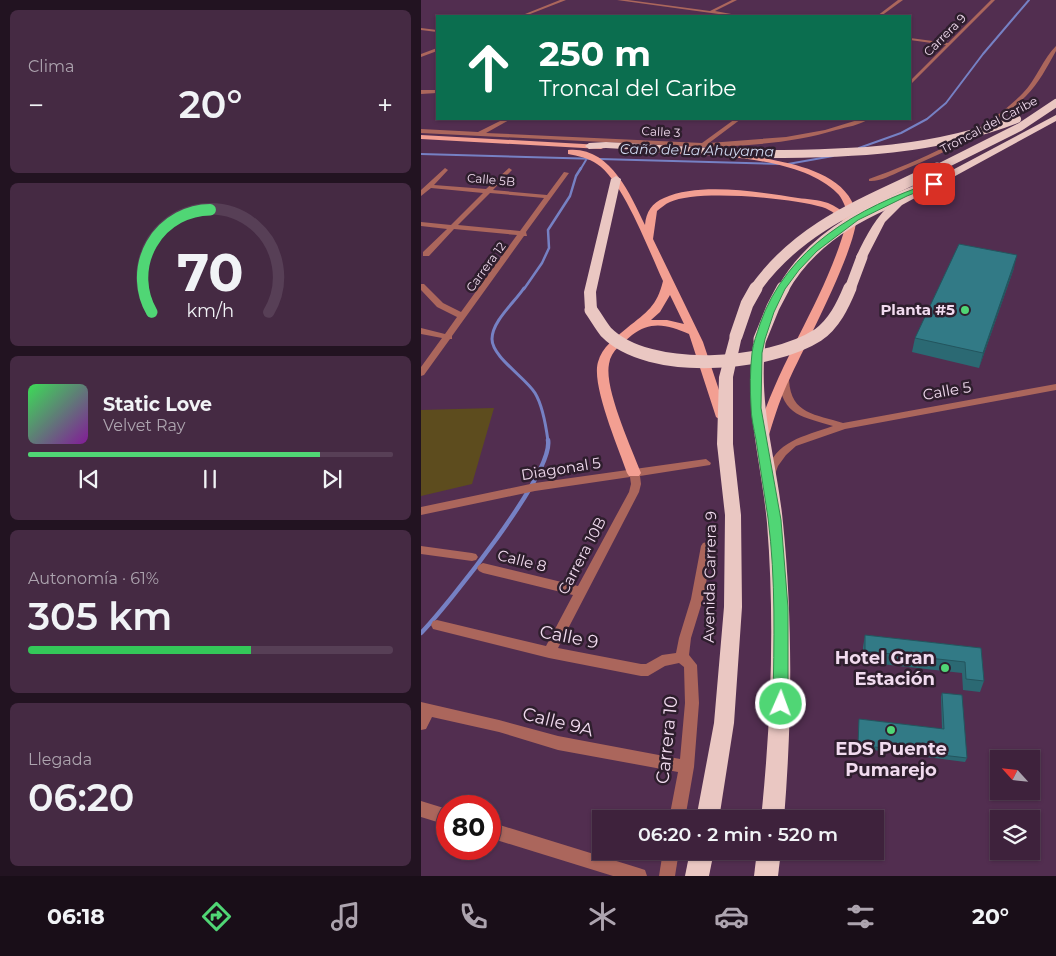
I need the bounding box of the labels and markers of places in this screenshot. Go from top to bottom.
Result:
pin [913,163,955,205]
place label: Planta #5 [880,300,955,319]
marker: Planta #5 [959,304,971,316]
place label: Hotel Gran Estación [835,647,935,690]
marker: Hotel Gran Estación [939,662,951,674]
marker: EDS Puente Pumarejo [885,724,897,736]
place label: EDS Puente Pumarejo [835,738,947,781]

